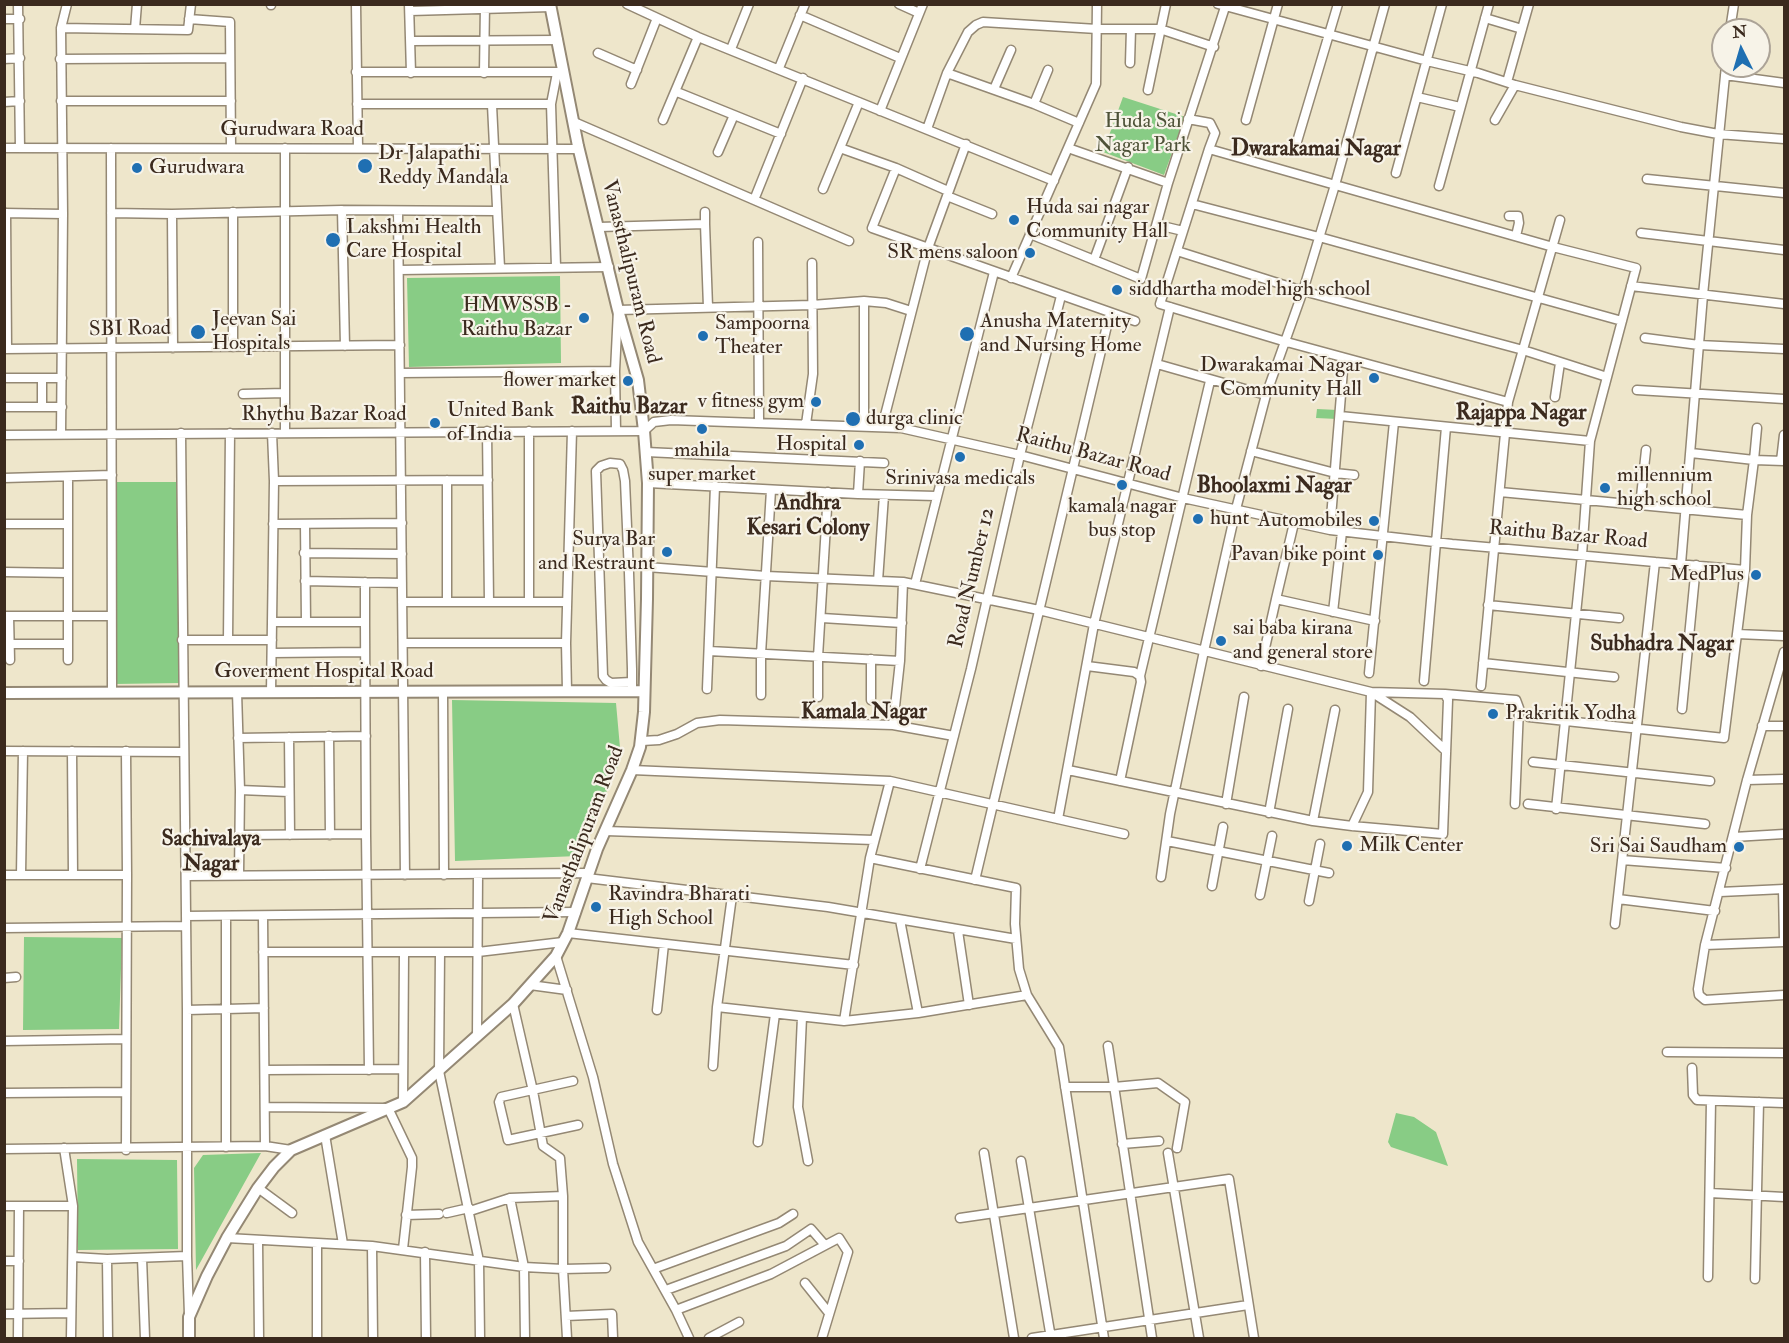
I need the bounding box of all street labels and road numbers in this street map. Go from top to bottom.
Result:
street label: Gurudwara Road [220,117,364,143]
street label: Vanasthalipuram Road [595,178,665,366]
street label: SBI Road [89,317,171,343]
street label: Rhythu Bazar Road [241,402,407,428]
street label: Raithu Bazar Road [1013,423,1173,489]
street label: Road Number 12 [945,505,1001,651]
street label: Raithu Bazar Road [1488,517,1648,555]
street label: Goverment Hospital Road [214,659,434,685]
street label: Vanasthalipuram Road [540,743,630,927]

